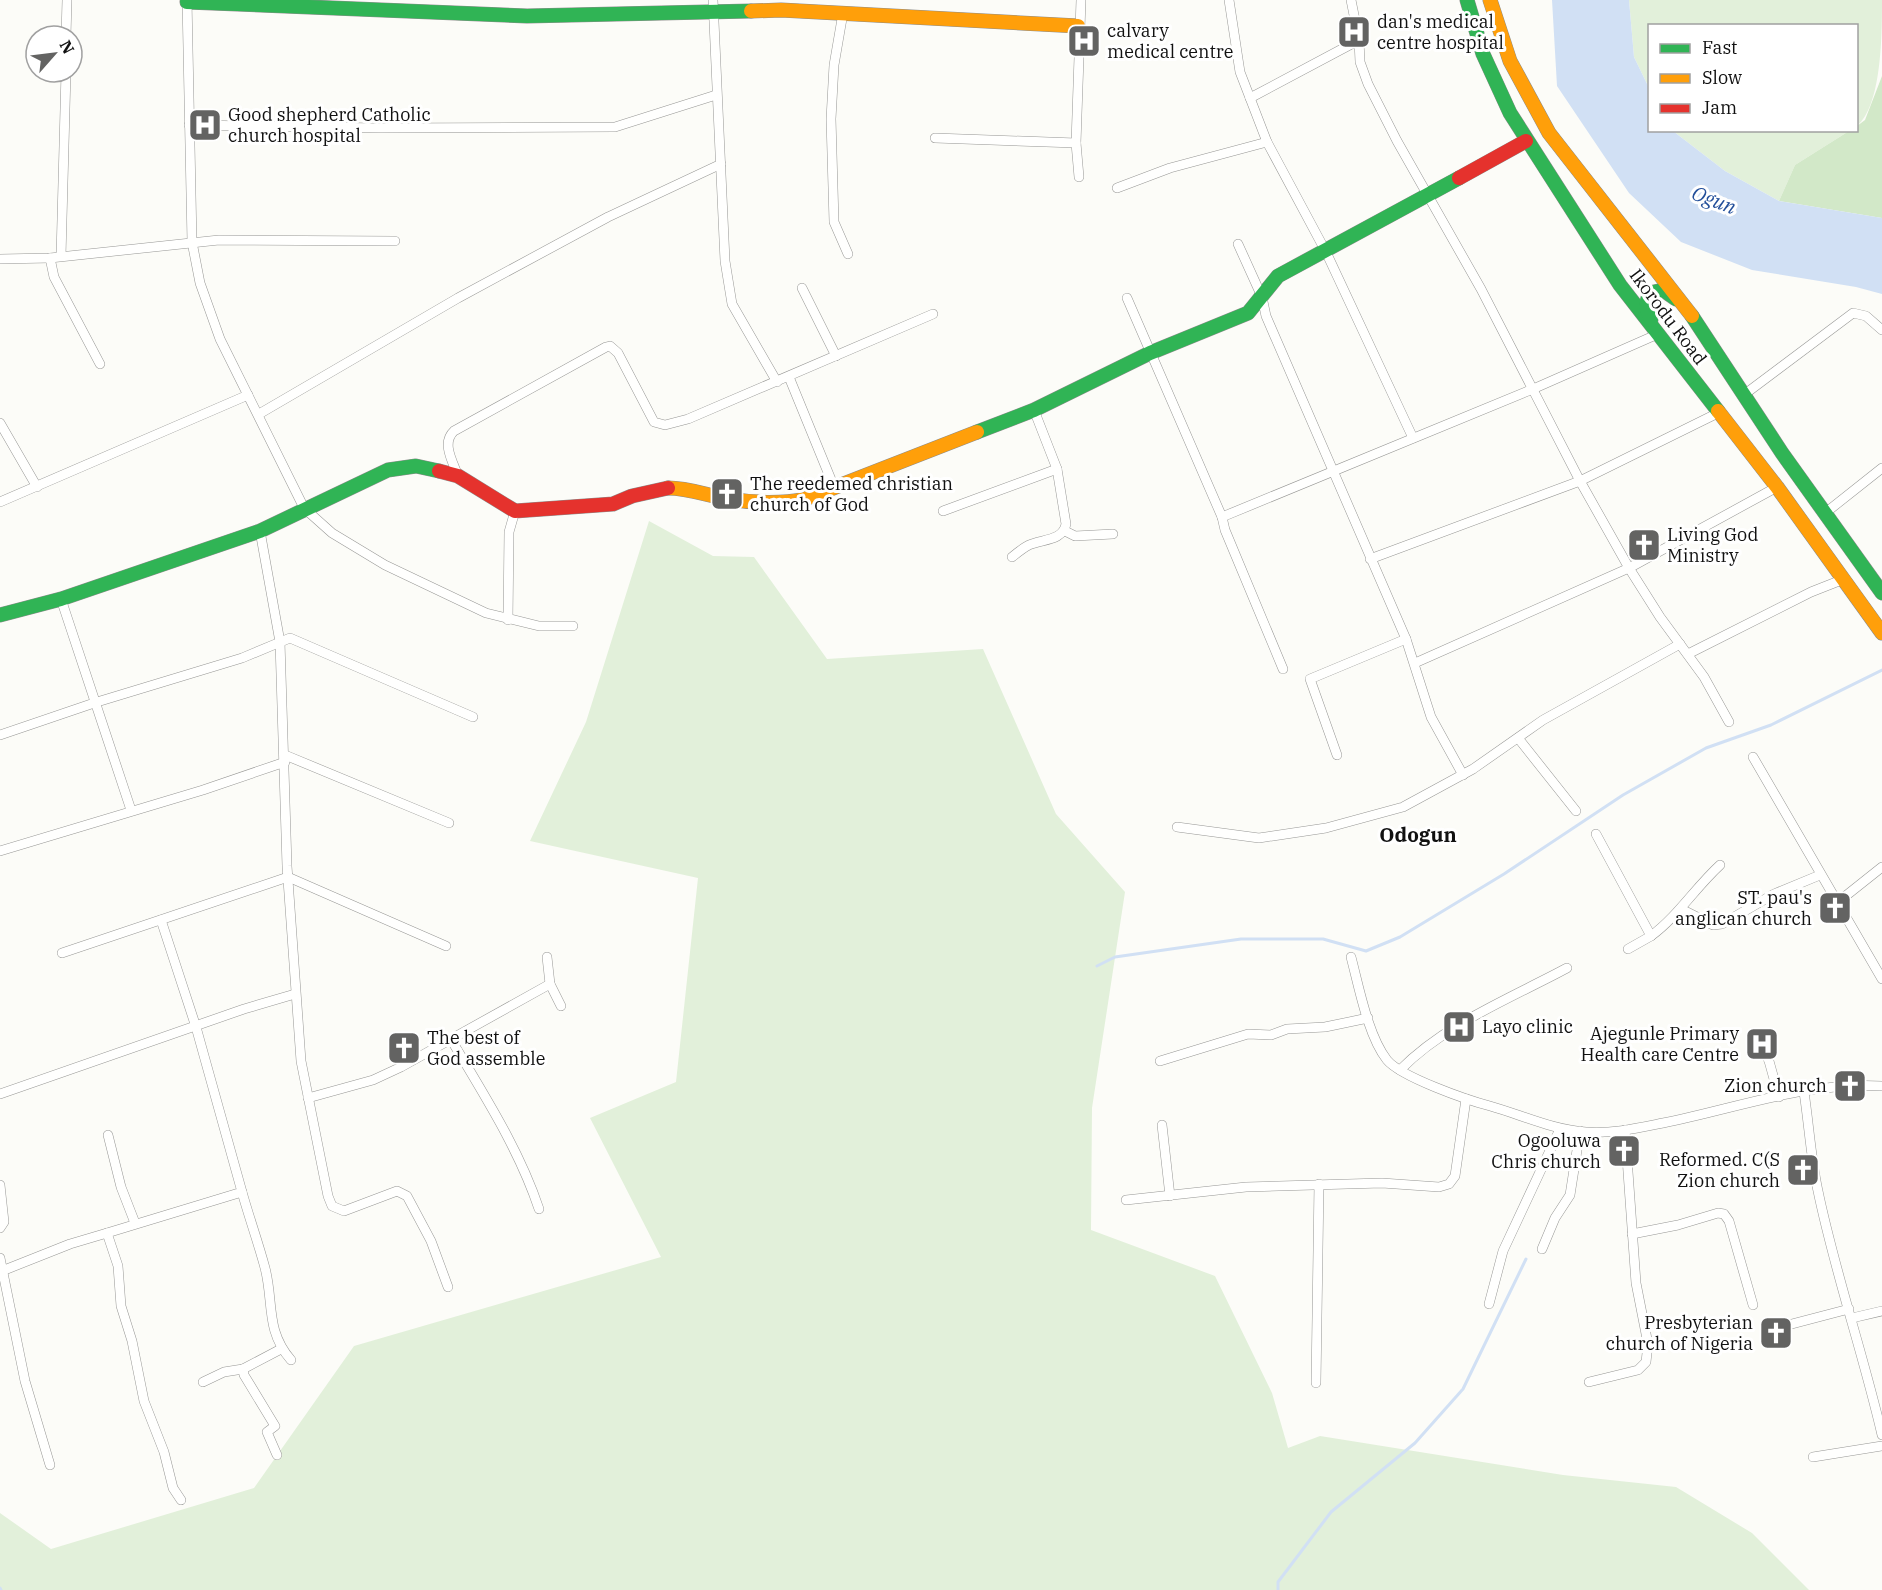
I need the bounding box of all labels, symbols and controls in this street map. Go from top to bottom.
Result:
place label: dan's medical centre hospital [1377,10,1504,54]
hospital icon: dan's medical centre hospital [1336,14,1372,50]
place label: calvary medical centre [1107,19,1233,63]
hospital icon: calvary medical centre [1066,23,1102,59]
north arrow [24,24,84,84]
legend [1648,24,1858,132]
text: Fast [1702,36,1737,59]
text: N [55,37,79,57]
text: Slow [1702,66,1742,89]
text: Jam [1702,96,1737,119]
place label: Good shepherd Catholic church hospital [228,103,431,147]
hospital icon: Good shepherd Catholic church hospital [187,107,223,143]
water label: Ogun [1688,179,1741,221]
street label: Ikorodu Road [1625,264,1712,369]
place label: The reedemed christian church of God [750,472,953,516]
church icon: The reedemed christian church of God [709,476,745,512]
place label: Living God Ministry [1667,523,1758,567]
church icon: Living God Ministry [1626,527,1662,563]
district label: Odogun [1379,821,1457,848]
place label: ST. pau's anglican church [1675,886,1812,930]
church icon: ST. pau's anglican church [1817,890,1853,926]
hospital icon: Layo clinic [1441,1009,1477,1045]
place label: Layo clinic [1482,1015,1573,1038]
place label: Ajegunle Primary Health care Centre [1581,1022,1739,1066]
place label: The best of God assemble [427,1026,545,1070]
hospital icon: Ajegunle Primary Health care Centre [1744,1026,1780,1062]
church icon: The best of God assemble [386,1030,422,1066]
church icon: Zion church [1832,1068,1868,1104]
place label: Zion church [1724,1074,1827,1097]
place label: Ogooluwa Chris church [1491,1129,1601,1173]
church icon: Ogooluwa Chris church [1606,1133,1642,1169]
place label: Reformed. C(S Zion church [1659,1148,1780,1192]
church icon: Reformed. C(S Zion church [1785,1152,1821,1188]
place label: Presbyterian church of Nigeria [1606,1311,1753,1355]
church icon: Presbyterian church of Nigeria [1758,1315,1794,1351]

